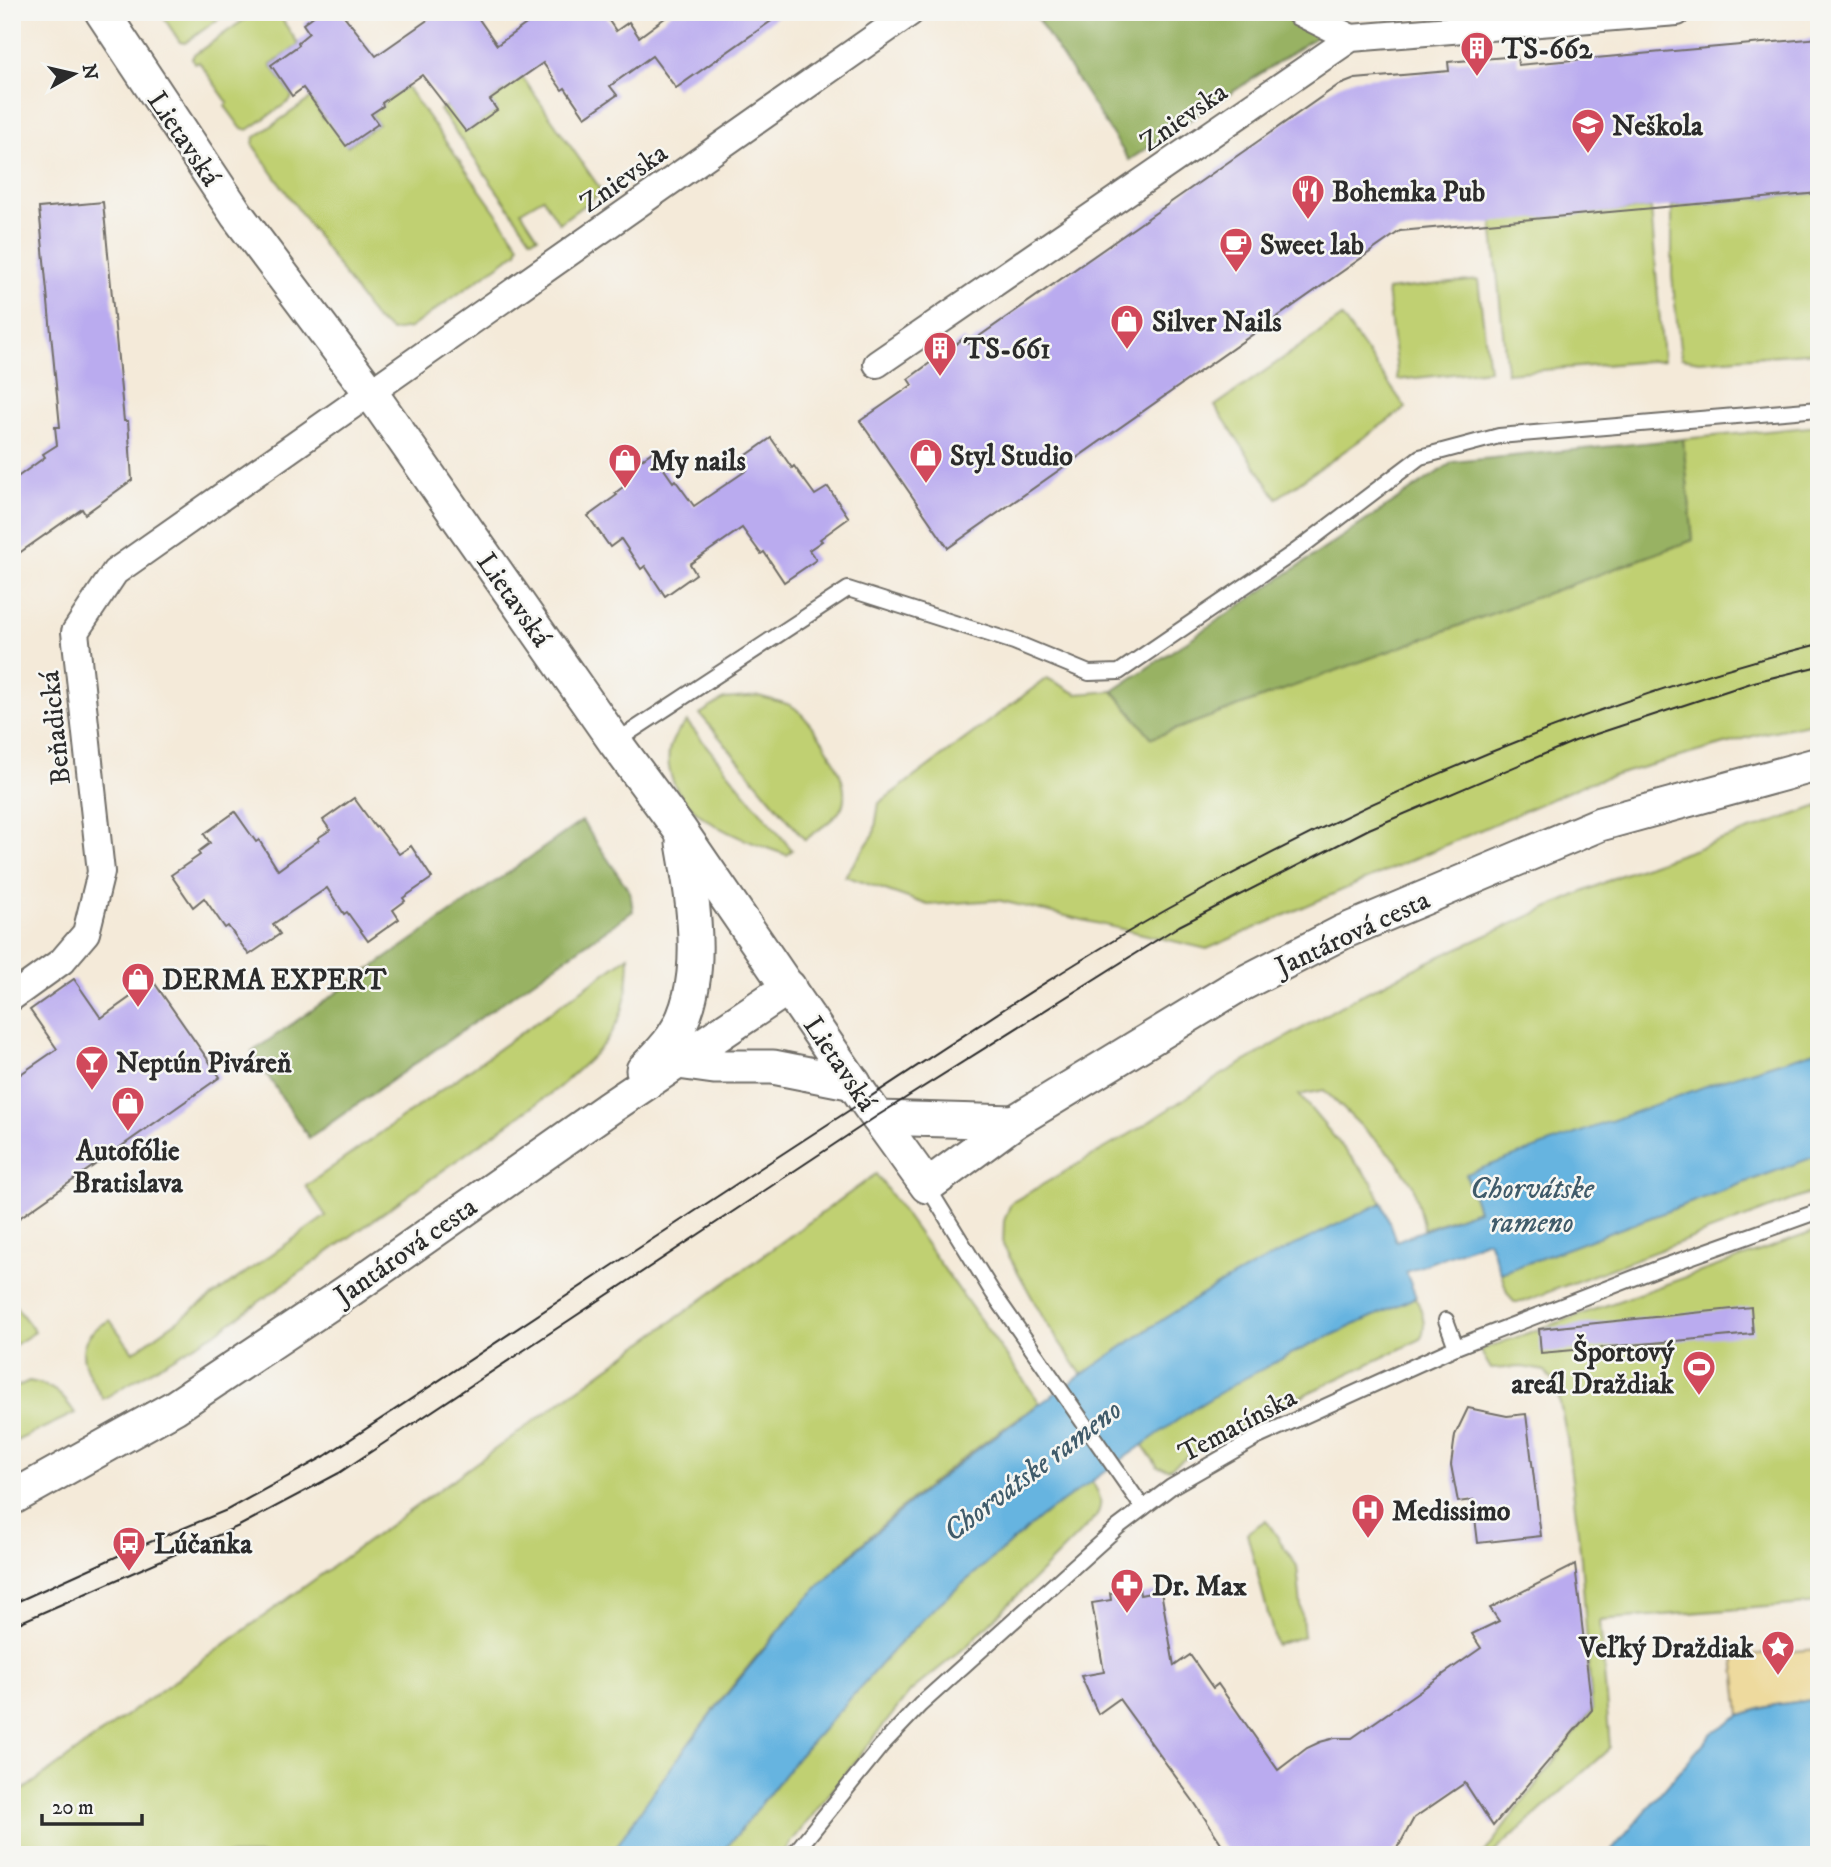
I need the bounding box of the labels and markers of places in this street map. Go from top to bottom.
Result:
building icon: TS-662 [1458,29,1496,78]
place label: TS-662 [1501,32,1592,67]
school or university icon: Neškola [1569,106,1607,155]
place label: Neškola [1612,109,1704,144]
restaurant icon: Bohemka Pub [1289,172,1327,221]
place label: Bohemka Pub [1332,175,1485,210]
cafe icon: Sweet lab [1217,225,1255,274]
place label: Sweet lab [1260,228,1364,263]
shop icon: Silver Nails [1108,302,1146,351]
place label: Silver Nails [1152,305,1282,340]
building icon: TS-661 [921,329,959,378]
place label: TS-661 [963,332,1051,367]
shop icon: Styl Studio [907,436,945,485]
place label: Styl Studio [950,439,1073,474]
shop icon: My nails [606,441,644,490]
place label: My nails [650,444,746,479]
shop icon: DERMA EXPERT [119,960,157,1009]
place label: DERMA EXPERT [162,963,387,998]
bar icon: Neptún Piváreň [73,1043,111,1092]
place label: Neptún Piváreň [116,1046,292,1081]
shop icon: Autofólie Bratislava [109,1084,147,1133]
place label: Autofólie Bratislava [73,1134,184,1201]
place label: Športový areál Draždiak [1512,1334,1675,1402]
sports icon: Športový areál Draždiak [1680,1348,1718,1397]
hospital icon: Medissimo [1349,1491,1387,1540]
place label: Medissimo [1392,1494,1511,1529]
bus stop icon: Lúčanka [110,1524,148,1573]
place label: Lúčanka [154,1527,253,1562]
pharmacy icon: Dr. Max [1108,1566,1146,1615]
place label: Dr. Max [1152,1569,1247,1604]
place icon: Veľký Draždiak [1759,1628,1797,1677]
place label: Veľký Draždiak [1578,1631,1755,1666]

